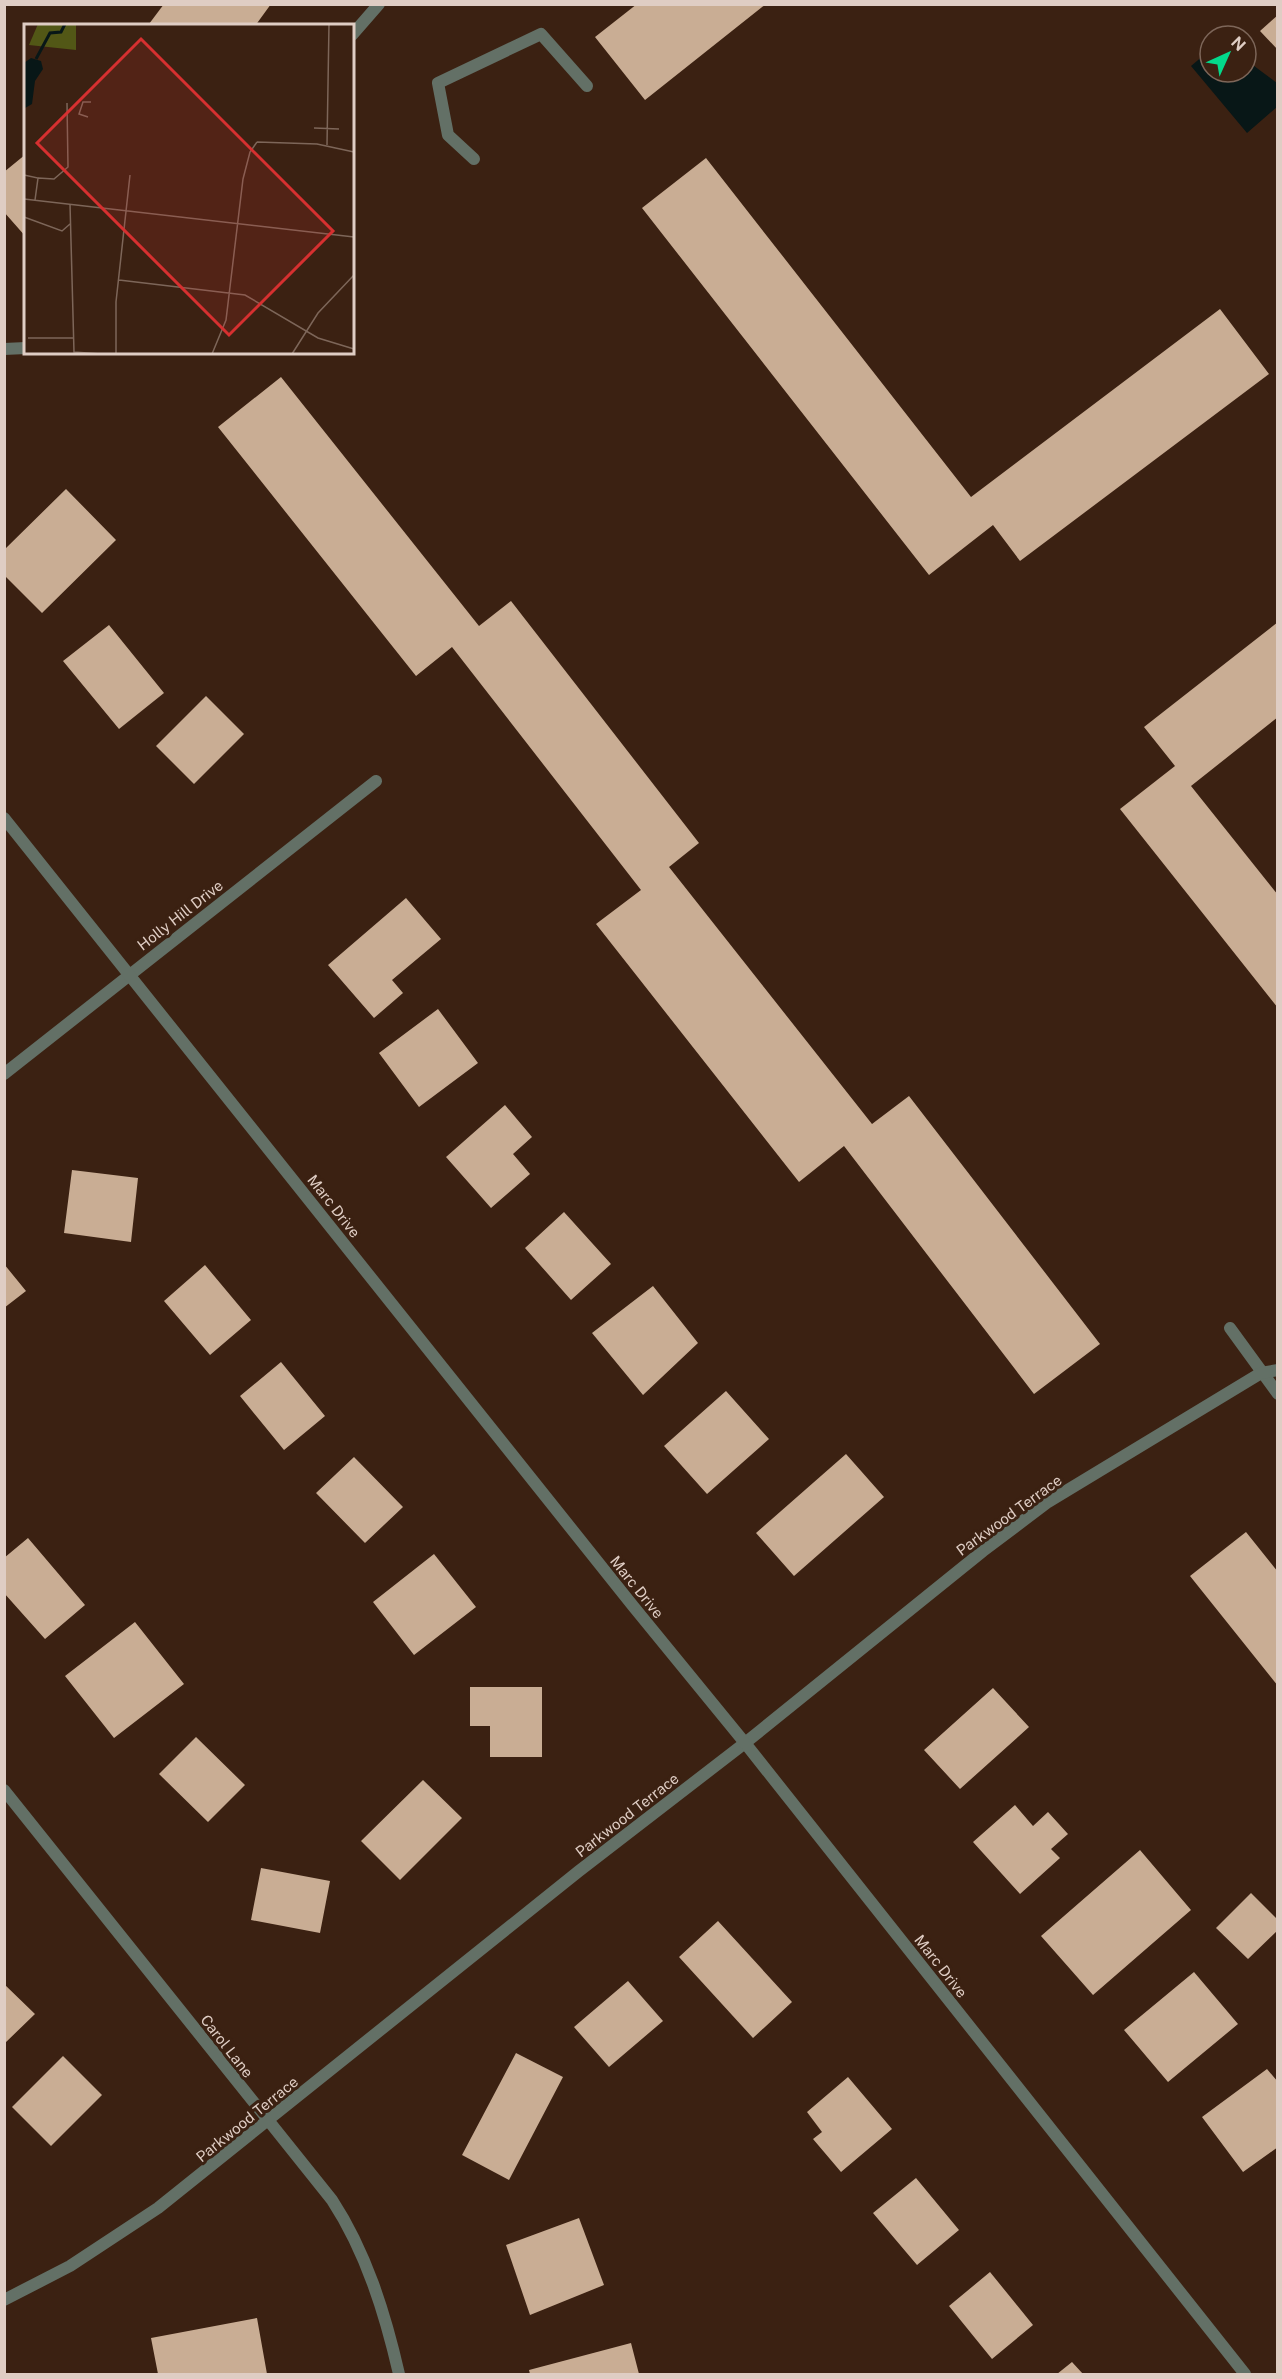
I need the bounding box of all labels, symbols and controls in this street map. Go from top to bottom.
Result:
inset map [24,24,354,354]
north arrow [1198,24,1258,84]
text: N [1227,33,1249,55]
street label: Holly Hill Drive [134,876,226,954]
street label: Marc Drive [304,1171,364,1241]
street label: Parkwood Terrace [953,1471,1065,1559]
street label: Marc Drive [607,1553,667,1621]
street label: Parkwood Terrace [572,1770,682,1860]
street label: Marc Drive [911,1931,971,2001]
street label: Carol Lane [197,2011,257,2081]
street label: Parkwood Terrace [193,2073,301,2165]

